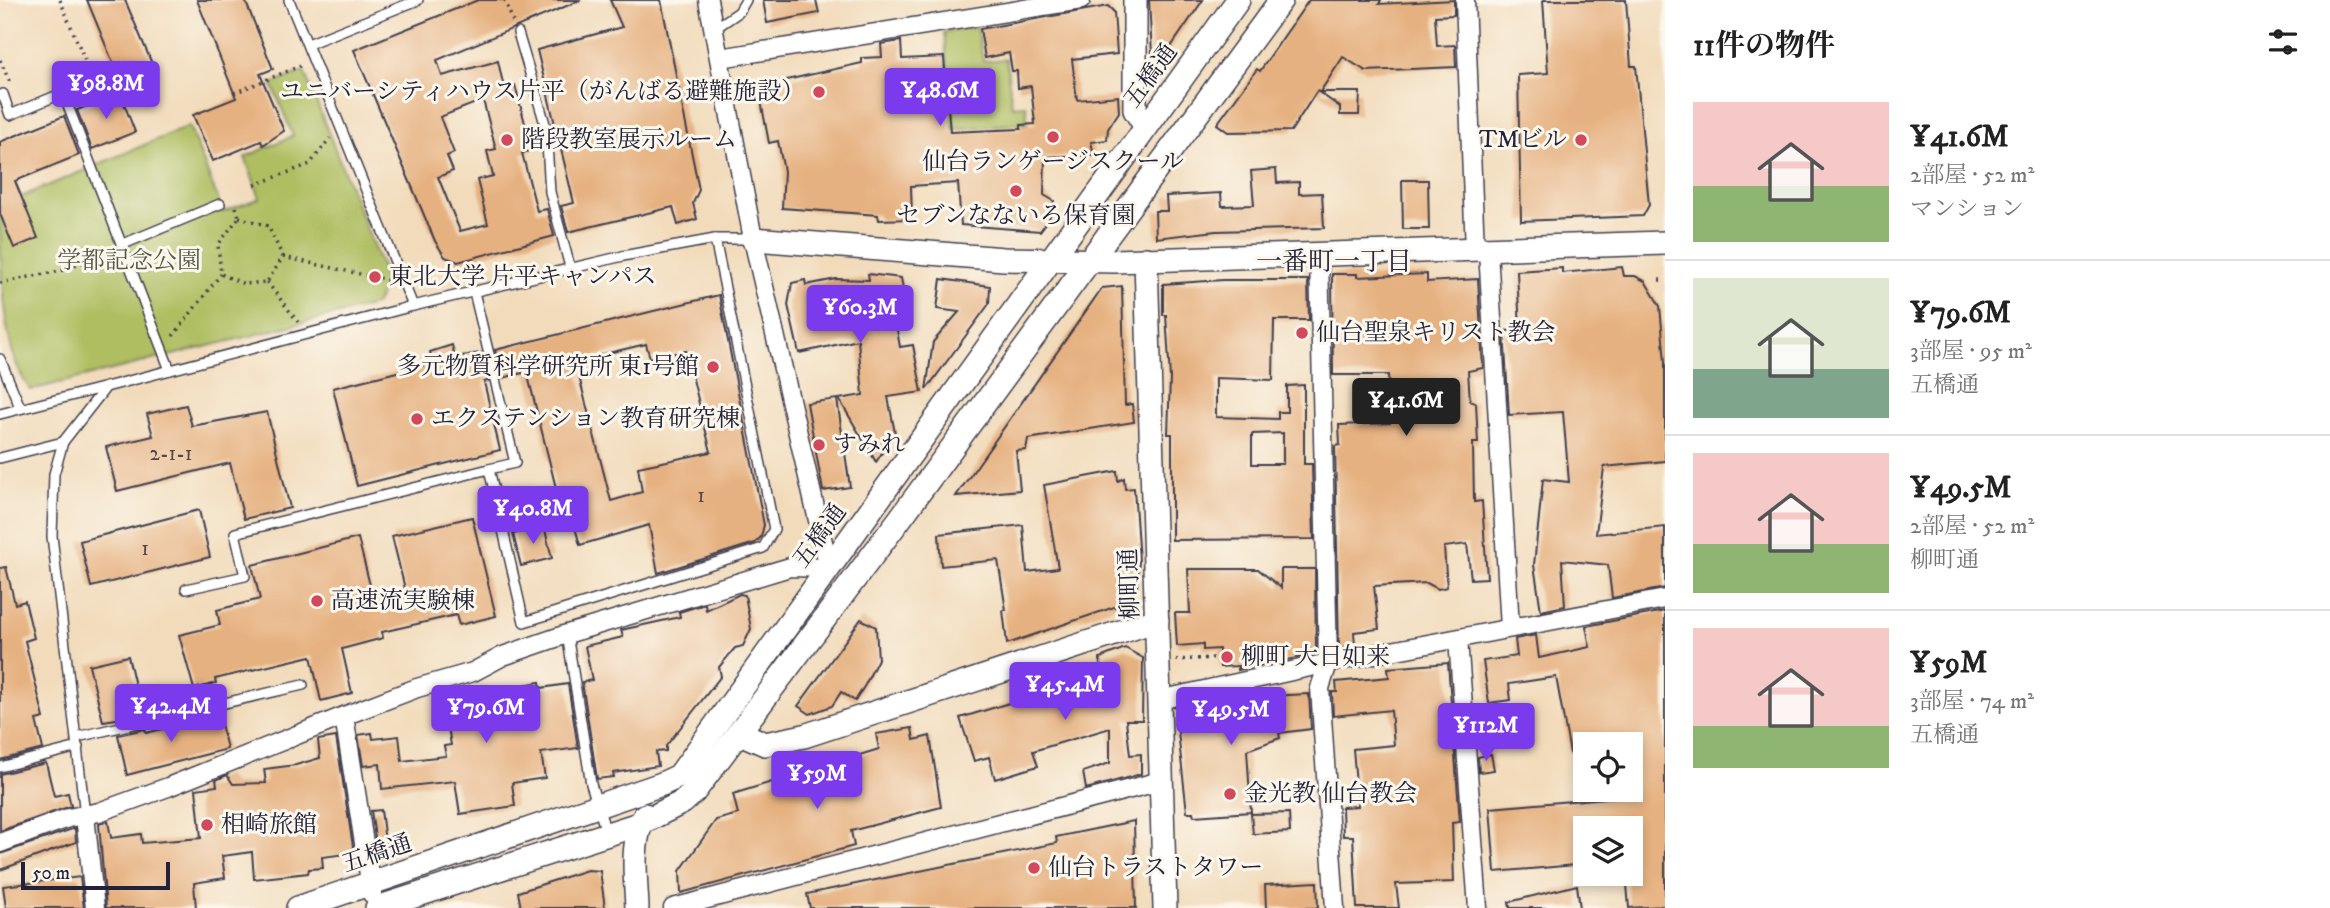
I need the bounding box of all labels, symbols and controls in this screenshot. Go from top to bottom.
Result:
icon: filters [2264,23,2302,61]
text: 11件の物件 [1693,28,1835,65]
street label: 五橋通 [1118,38,1184,114]
pin: ¥98.8M [49,61,163,121]
pin: ¥48.6M [883,68,997,128]
text: ¥98.8M [68,69,144,98]
text: ¥48.6M [901,76,979,105]
place label: ユニバーシティハウス片平（がんばる避難施設） [280,77,805,107]
marker: ユニバーシティハウス片平（がんばる避難施設） [811,84,827,100]
text: ¥41.6M [1910,119,2009,156]
place label: 階段教室展示ルーム [521,125,737,155]
place label: TMビル [1479,125,1567,155]
marker: 仙台ランゲージスクール [1045,129,1061,145]
icon: home [1749,130,1833,214]
marker: 階段教室展示ルーム [499,132,515,148]
marker: TMビル [1573,132,1589,148]
place label: 仙台ランゲージスクール [922,147,1184,177]
text: 2部屋 · 52 m² [1910,161,2034,190]
marker: セブンなないろ保育園 [1008,183,1024,199]
text: マンション [1910,195,2024,224]
place label: セブンなないろ保育園 [896,201,1136,231]
park label: 学都記念公園 [57,246,201,276]
district label: 一番町一丁目 [1256,246,1412,279]
place label: 東北大学 片平キャンパス [389,262,656,292]
marker: 東北大学 片平キャンパス [367,269,383,285]
pin: ¥60.3M [803,286,917,345]
text: ¥60.3M [823,293,897,322]
text: ¥79.6M [1910,295,2011,332]
icon: home [1749,306,1833,390]
place label: 仙台聖泉キリスト教会 [1316,318,1556,348]
marker: 仙台聖泉キリスト教会 [1294,325,1310,341]
text: 3部屋 · 95 m² [1910,337,2032,366]
place label: 多元物質科学研究所 東1号館 [397,352,699,382]
marker: 多元物質科学研究所 東1号館 [705,359,721,375]
text: 五橋通 [1910,371,1979,400]
pin: ¥41.6M [1349,378,1463,438]
text: ¥41.6M [1368,386,1444,415]
place label: エクステンション教育研究棟 [431,404,740,434]
marker: エクステンション教育研究棟 [409,411,425,427]
place label: すみれ [833,430,905,460]
marker: すみれ [811,437,827,453]
house number: 2-1-1 [150,441,192,467]
text: ¥49.5M [1910,470,2011,507]
icon: home [1749,481,1833,565]
house number: 1 [697,483,705,509]
pin: ¥40.8M [476,486,590,546]
text: ¥40.8M [493,494,573,523]
street label: 五橋通 [787,498,853,574]
text: 2部屋 · 52 m² [1910,512,2034,541]
house number: 1 [141,536,149,562]
text: 柳町通 [1910,546,1979,575]
street label: 柳町通 [1114,547,1146,621]
place label: 高速流実験棟 [331,586,475,616]
marker: 高速流実験棟 [309,593,325,609]
place label: 柳町 大日如来 [1241,642,1390,672]
text: ¥59M [1910,645,1987,682]
marker: 柳町 大日如来 [1219,649,1235,665]
icon: home [1749,656,1833,740]
pin: ¥45.4M [1008,662,1122,722]
text: ¥45.4M [1025,670,1105,699]
pin: ¥42.4M [114,684,228,744]
pin: ¥79.6M [429,686,543,745]
text: 3部屋 · 74 m² [1910,687,2034,716]
pin: ¥49.5M [1174,688,1288,747]
text: ¥42.4M [131,692,211,721]
text: ¥79.6M [447,693,525,722]
text: ¥49.5M [1192,695,1270,724]
pin: ¥112M [1437,704,1535,763]
text: ¥112M [1454,711,1518,740]
text: 五橋通 [1910,721,1979,750]
map controls [1573,732,1643,886]
button: locate [1573,732,1643,802]
pin: ¥59M [776,752,858,811]
text: ¥59M [787,759,847,788]
place label: 金光教 仙台教会 [1244,779,1417,809]
marker: 金光教 仙台教会 [1222,786,1238,802]
place label: 相崎旅館 [221,810,317,840]
button: layers [1573,816,1643,886]
marker: 相崎旅館 [199,817,215,833]
street label: 五橋通 [338,828,416,880]
place label: 仙台トラストタワー [1048,853,1263,883]
scale bar [21,859,170,891]
marker: 仙台トラストタワー [1026,860,1042,876]
text: 50 m [32,862,70,885]

